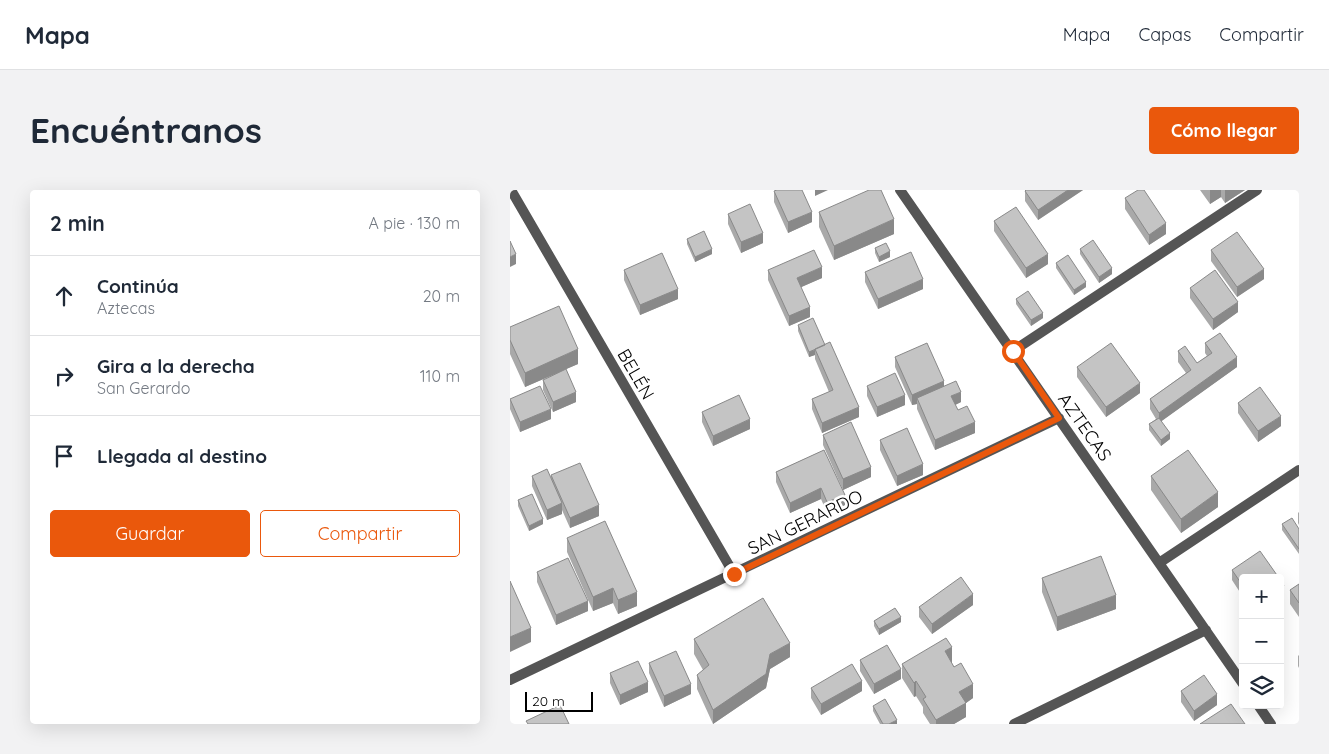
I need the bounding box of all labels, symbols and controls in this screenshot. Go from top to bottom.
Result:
text: Mapa [25,20,90,50]
text: Mapa [1063,23,1110,46]
text: Capas [1138,23,1191,46]
text: Compartir [1219,23,1304,46]
button: Cómo llegar [1149,107,1299,154]
text: Encuéntranos [30,108,262,152]
text: 2 min [50,210,105,236]
text: A pie · 130 m [368,213,460,233]
text: Continúa [97,274,179,298]
icon: ahead [50,282,78,310]
text: 20 m [423,286,460,306]
text: Aztecas [97,298,155,318]
route start [1002,340,1025,363]
street label: BELÉN [612,344,660,404]
text: Gira a la derecha [97,354,255,378]
icon: right [50,362,78,390]
text: 110 m [420,366,460,386]
text: San Gerardo [97,378,190,398]
street label: AZTECAS [1053,389,1117,465]
icon: arrive [50,442,78,470]
text: Llegada al destino [97,444,267,468]
street label: SAN GERARDO [744,484,866,560]
button: Guardar [50,510,250,557]
button: Compartir [260,510,460,557]
route end [723,563,746,586]
map controls [1239,574,1284,709]
button: + [1239,574,1284,619]
button: − [1239,619,1284,664]
button: layers [1239,664,1284,709]
scale bar [525,689,592,712]
text: 20 m [532,692,565,710]

